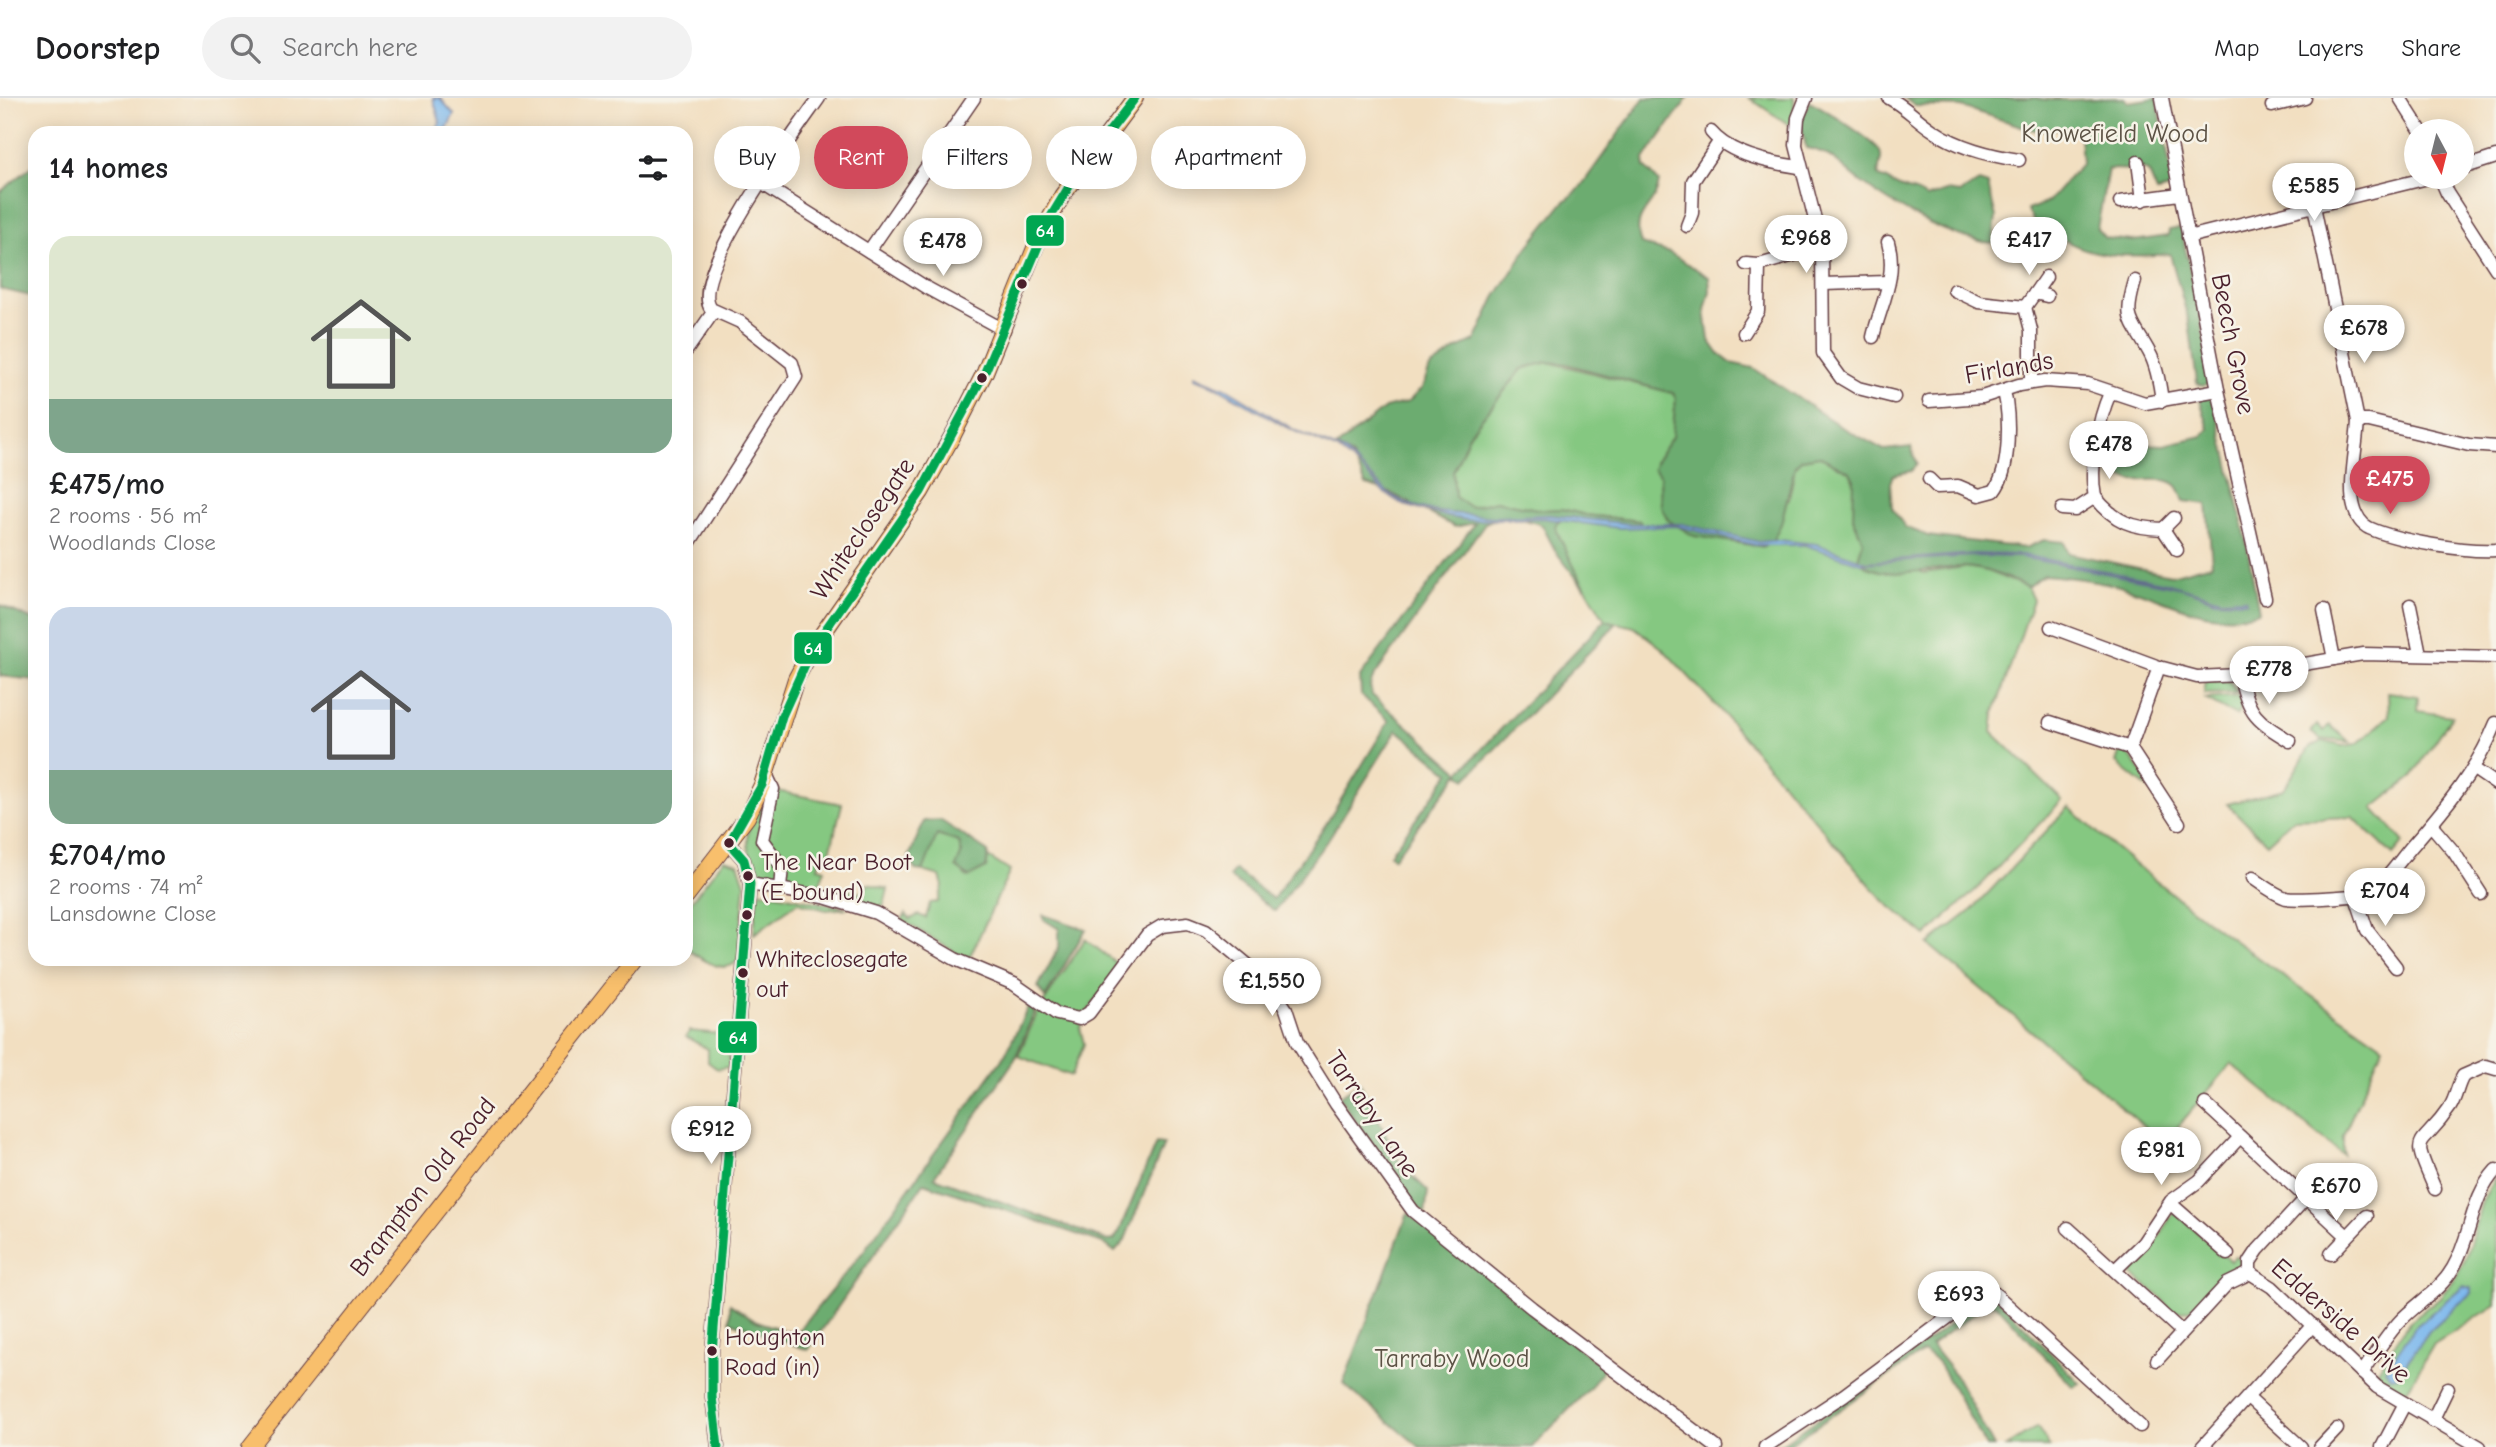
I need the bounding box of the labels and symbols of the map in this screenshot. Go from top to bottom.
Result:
park label: Knowefield Wood [2021,119,2209,149]
north arrow [2404,119,2474,189]
pin: £585 [2273,164,2355,223]
line badge: 64 [1025,214,1065,247]
pin: £968 [1765,216,1847,275]
pin: £478 [902,218,984,278]
pin: £417 [1988,218,2070,277]
text: 64 [1036,220,1055,242]
street label: Beech Grove [2205,271,2261,417]
unlabelled marker [1015,277,1029,291]
pin: £678 [2323,306,2405,365]
street label: Firlands [1962,345,2056,391]
unlabelled marker [975,371,989,385]
pin: £478 [2068,422,2150,481]
street label: Whiteclosegate [805,452,921,606]
pin: £475 [2349,456,2431,516]
line badge: 64 [793,631,833,665]
text: 64 [804,638,823,660]
pin: £778 [2228,646,2310,706]
unlabelled marker [722,836,736,850]
place label: The Near Boot (E bound) [761,848,912,906]
pin: £704 [2344,868,2426,928]
marker: The Near Boot (E bound) [741,869,755,883]
unlabelled marker [740,908,754,922]
place label: Whiteclosegate out [756,945,908,1003]
pin: £1,550 [1215,958,1329,1018]
marker: Whiteclosegate out [736,966,750,980]
line badge: 64 [717,1020,758,1054]
text: 64 [729,1027,748,1049]
street label: Tarraby Lane [1319,1045,1425,1183]
street label: Brampton Old Road [344,1091,502,1283]
pin: £912 [670,1107,752,1166]
pin: £981 [2120,1128,2202,1187]
pin: £670 [2295,1164,2377,1223]
street label: Edderside Drive [2265,1252,2417,1390]
pin: £693 [1918,1272,2000,1331]
place label: Houghton Road (in) [725,1323,825,1381]
marker: Houghton Road (in) [705,1344,719,1358]
park label: Tarraby Wood [1374,1344,1530,1374]

